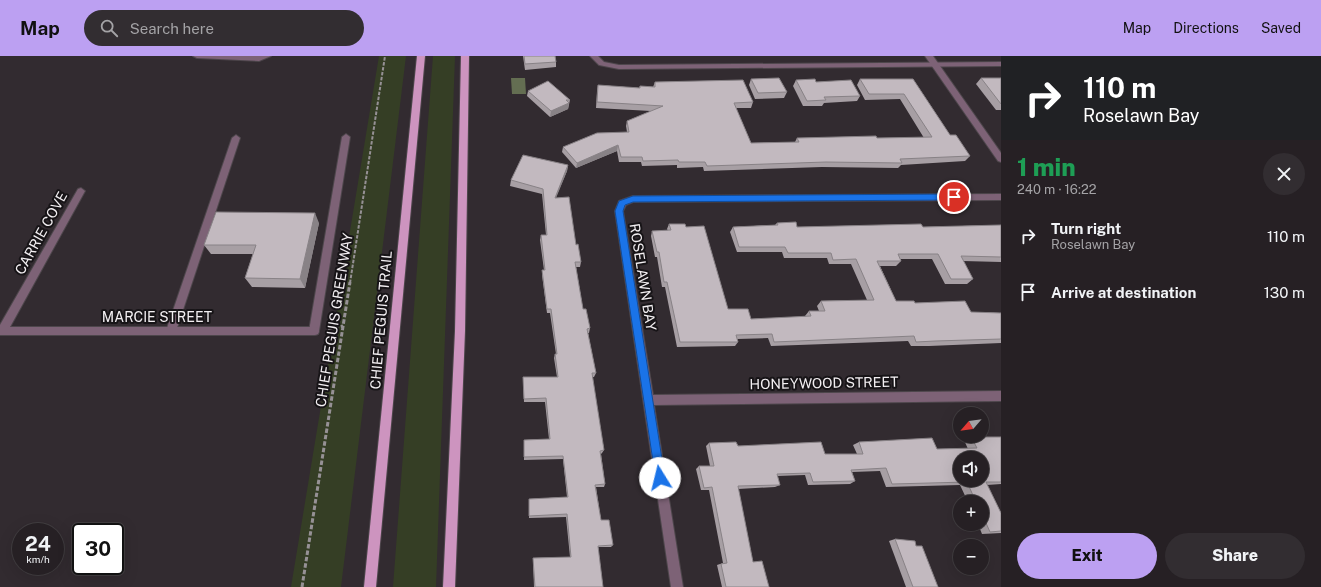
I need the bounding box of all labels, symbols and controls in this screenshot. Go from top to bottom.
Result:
search box [84,10,364,46]
text: Map [20,17,60,39]
icon: search [98,17,120,39]
text: Search here [130,20,214,37]
text: Map [1123,20,1151,36]
text: Directions [1173,20,1239,36]
text: Saved [1261,20,1301,36]
text: 110 m [1083,71,1156,104]
icon: right [1017,72,1069,124]
text: Roselawn Bay [1083,105,1199,126]
text: 1 min [1017,153,1076,181]
button: close [1263,153,1305,195]
pin [937,180,971,214]
text: 240 m · 16:22 [1017,182,1097,197]
icon: arrive [943,186,965,208]
street label: CARRIE COVE [12,189,70,277]
text: Turn right [1051,220,1121,237]
street label: ROSELAWN BAY [627,222,659,332]
icon: right [1017,225,1039,247]
text: 110 m [1267,228,1305,245]
street label: CHIEF PEGUIS GREENWAY [312,231,356,408]
text: Roselawn Bay [1051,237,1135,252]
street label: CHIEF PEGUIS TRAIL [367,250,395,390]
icon: arrive [1017,281,1039,303]
text: Arrive at destination [1051,284,1196,301]
text: 130 m [1264,284,1305,301]
street label: MARCIE STREET [102,309,212,325]
street label: HONEYWOOD STREET [749,374,899,392]
north arrow [953,407,989,443]
map controls [953,407,989,575]
button: sound [953,451,989,487]
position arrow [639,457,681,499]
button: + [953,495,989,531]
speed limit sign: 30 [72,523,124,575]
text: 24 [25,532,51,556]
button: Exit [1017,533,1157,579]
button: Share [1165,533,1305,579]
button: − [953,539,989,575]
text: km/h [26,553,50,565]

